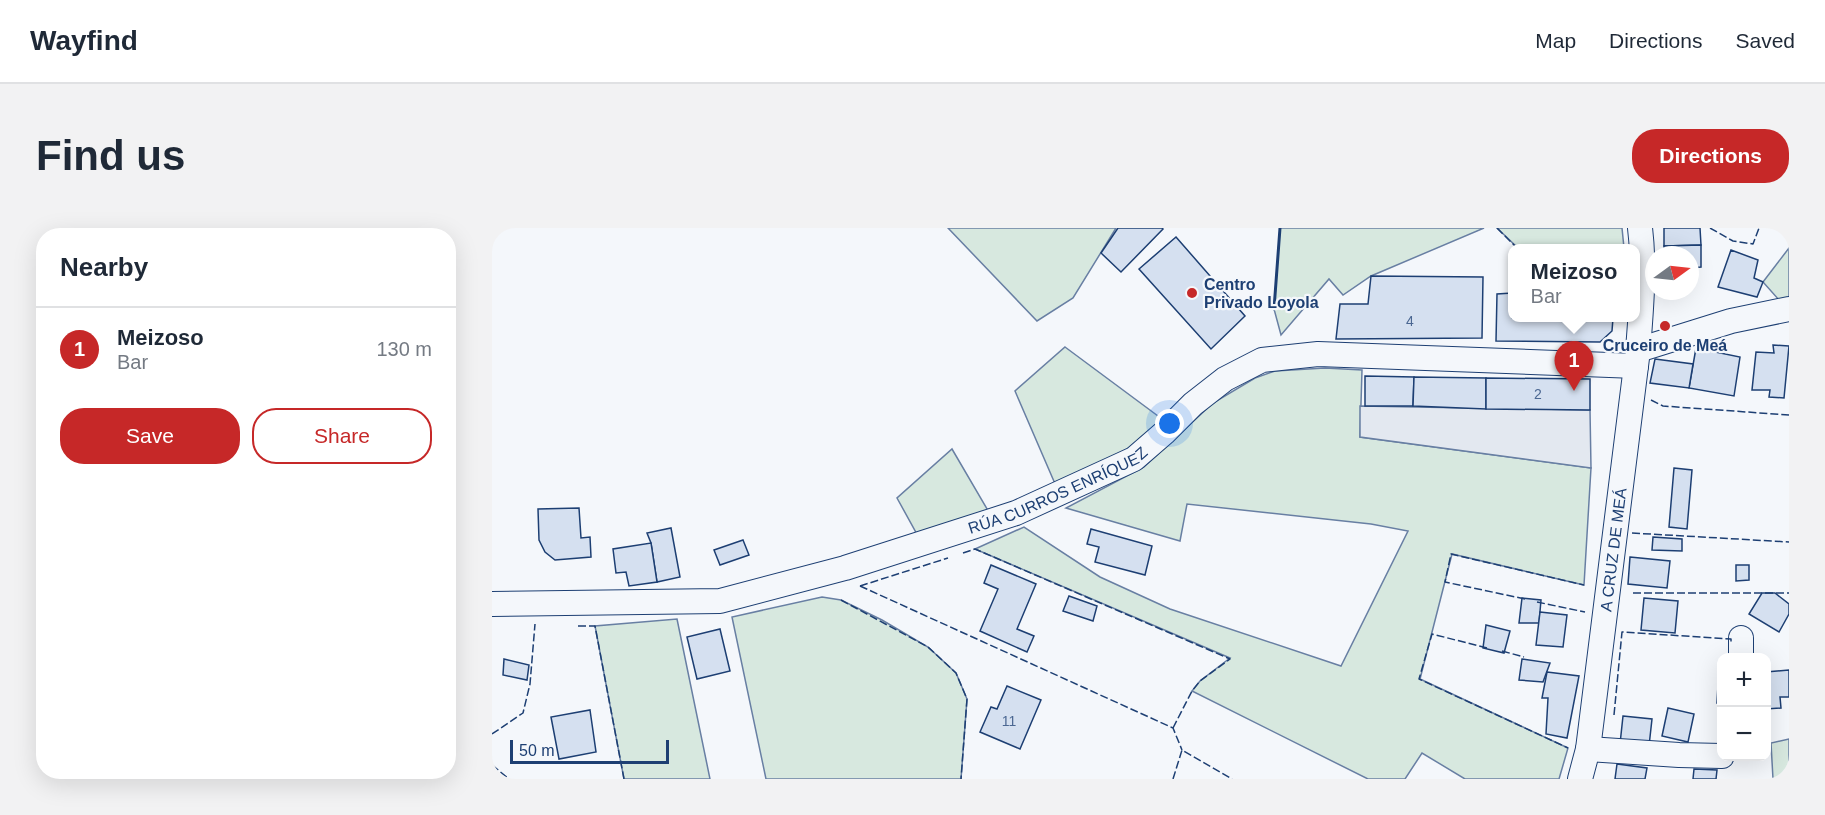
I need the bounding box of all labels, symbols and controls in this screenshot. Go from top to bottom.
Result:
text: Wayfind [30,25,138,56]
text: Map [1535,29,1576,52]
text: Directions [1609,29,1702,52]
text: Saved [1735,29,1795,52]
button: Directions [1632,129,1789,183]
text: Find us [36,132,185,179]
popup [1508,244,1640,322]
north arrow [1645,246,1699,300]
text: Nearby [60,252,148,282]
text: Meizoso [1531,259,1617,284]
place label: Centro Privado Loyola [1204,276,1319,311]
text: Bar [1531,285,1562,307]
marker: Centro Privado Loyola [1185,286,1199,300]
house number: 4 [1406,313,1414,329]
marker: Cruceiro de Meá [1658,319,1672,333]
text: Meizoso [117,325,204,350]
place label: Cruceiro de Meá [1603,337,1727,354]
text: 1 [74,338,85,360]
text: 130 m [376,338,432,360]
pin: 1 [1554,342,1594,391]
text: Bar [117,351,148,373]
house number: 2 [1534,386,1542,402]
button: Save [60,408,240,464]
button: Share [252,408,432,464]
your location [1155,409,1184,438]
street label: RÚA CURROS ENRÍQUEZ [966,443,1151,537]
street label: A CRUZ DE MEÁ [1597,486,1630,613]
map controls [1717,653,1771,761]
button: + [1717,653,1771,707]
button: − [1717,707,1771,761]
house number: 11 [1002,713,1016,729]
scale bar [510,737,669,764]
text: 50 m [519,742,555,759]

